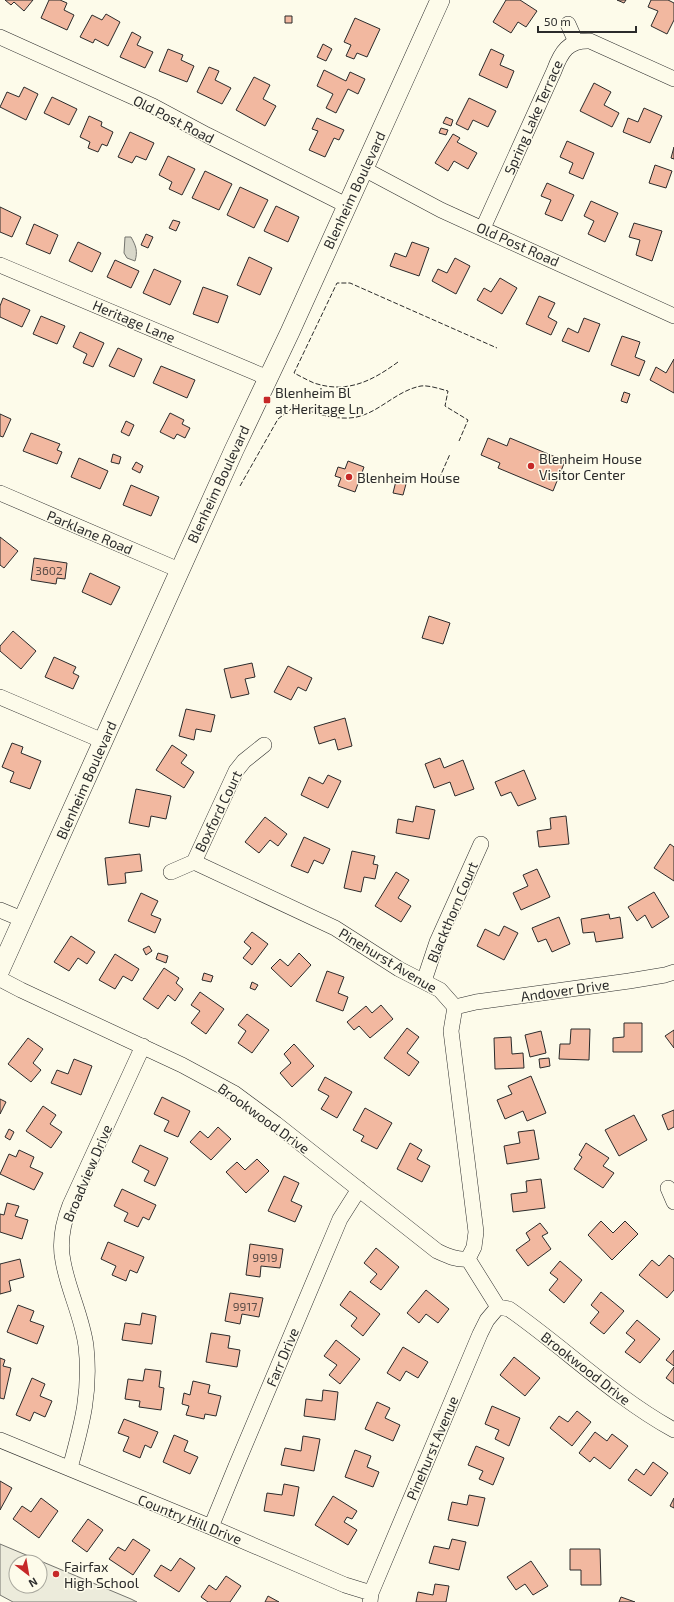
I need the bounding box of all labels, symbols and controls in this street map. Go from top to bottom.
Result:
scale bar [538,8,636,34]
text: 50 m [544,14,571,28]
street label: Spring Lake Terrace [500,57,566,177]
street label: Old Post Road [131,91,217,147]
street label: Blenheim Boulevard [319,129,389,251]
street label: Old Post Road [474,218,562,270]
street label: Heritage Lane [90,296,178,346]
place label: Blenheim Bl at Heritage Ln [275,384,364,417]
marker: Blenheim Bl at Heritage Ln [262,395,272,405]
street label: Blenheim Boulevard [183,423,253,545]
place label: Blenheim House Visitor Center [539,450,642,483]
marker: Blenheim House Visitor Center [526,461,536,471]
place label: Blenheim House [357,469,460,486]
marker: Blenheim House [344,472,354,482]
street label: Parklane Road [45,506,135,558]
house number: 3602 [35,563,63,577]
street label: Blenheim Boulevard [52,718,120,842]
street label: Boxford Court [191,767,245,855]
street label: Blackthorn Court [423,859,481,965]
street label: Pinehurst Avenue [336,924,440,996]
street label: Andover Drive [520,975,610,1005]
street label: Brookwood Drive [215,1079,313,1157]
street label: Broadview Drive [59,1122,115,1224]
house number: 9919 [252,1250,278,1264]
house number: 9917 [233,1299,257,1313]
street label: Farr Drive [262,1325,302,1389]
street label: Brookwood Drive [538,1328,634,1408]
street label: Pinehurst Avenue [402,1393,462,1503]
street label: Country Hill Drive [136,1490,244,1548]
north arrow [8,1554,48,1594]
place label: Fairfax High School [64,1558,140,1591]
marker: Fairfax High School [51,1569,61,1579]
text: N [27,1575,40,1591]

